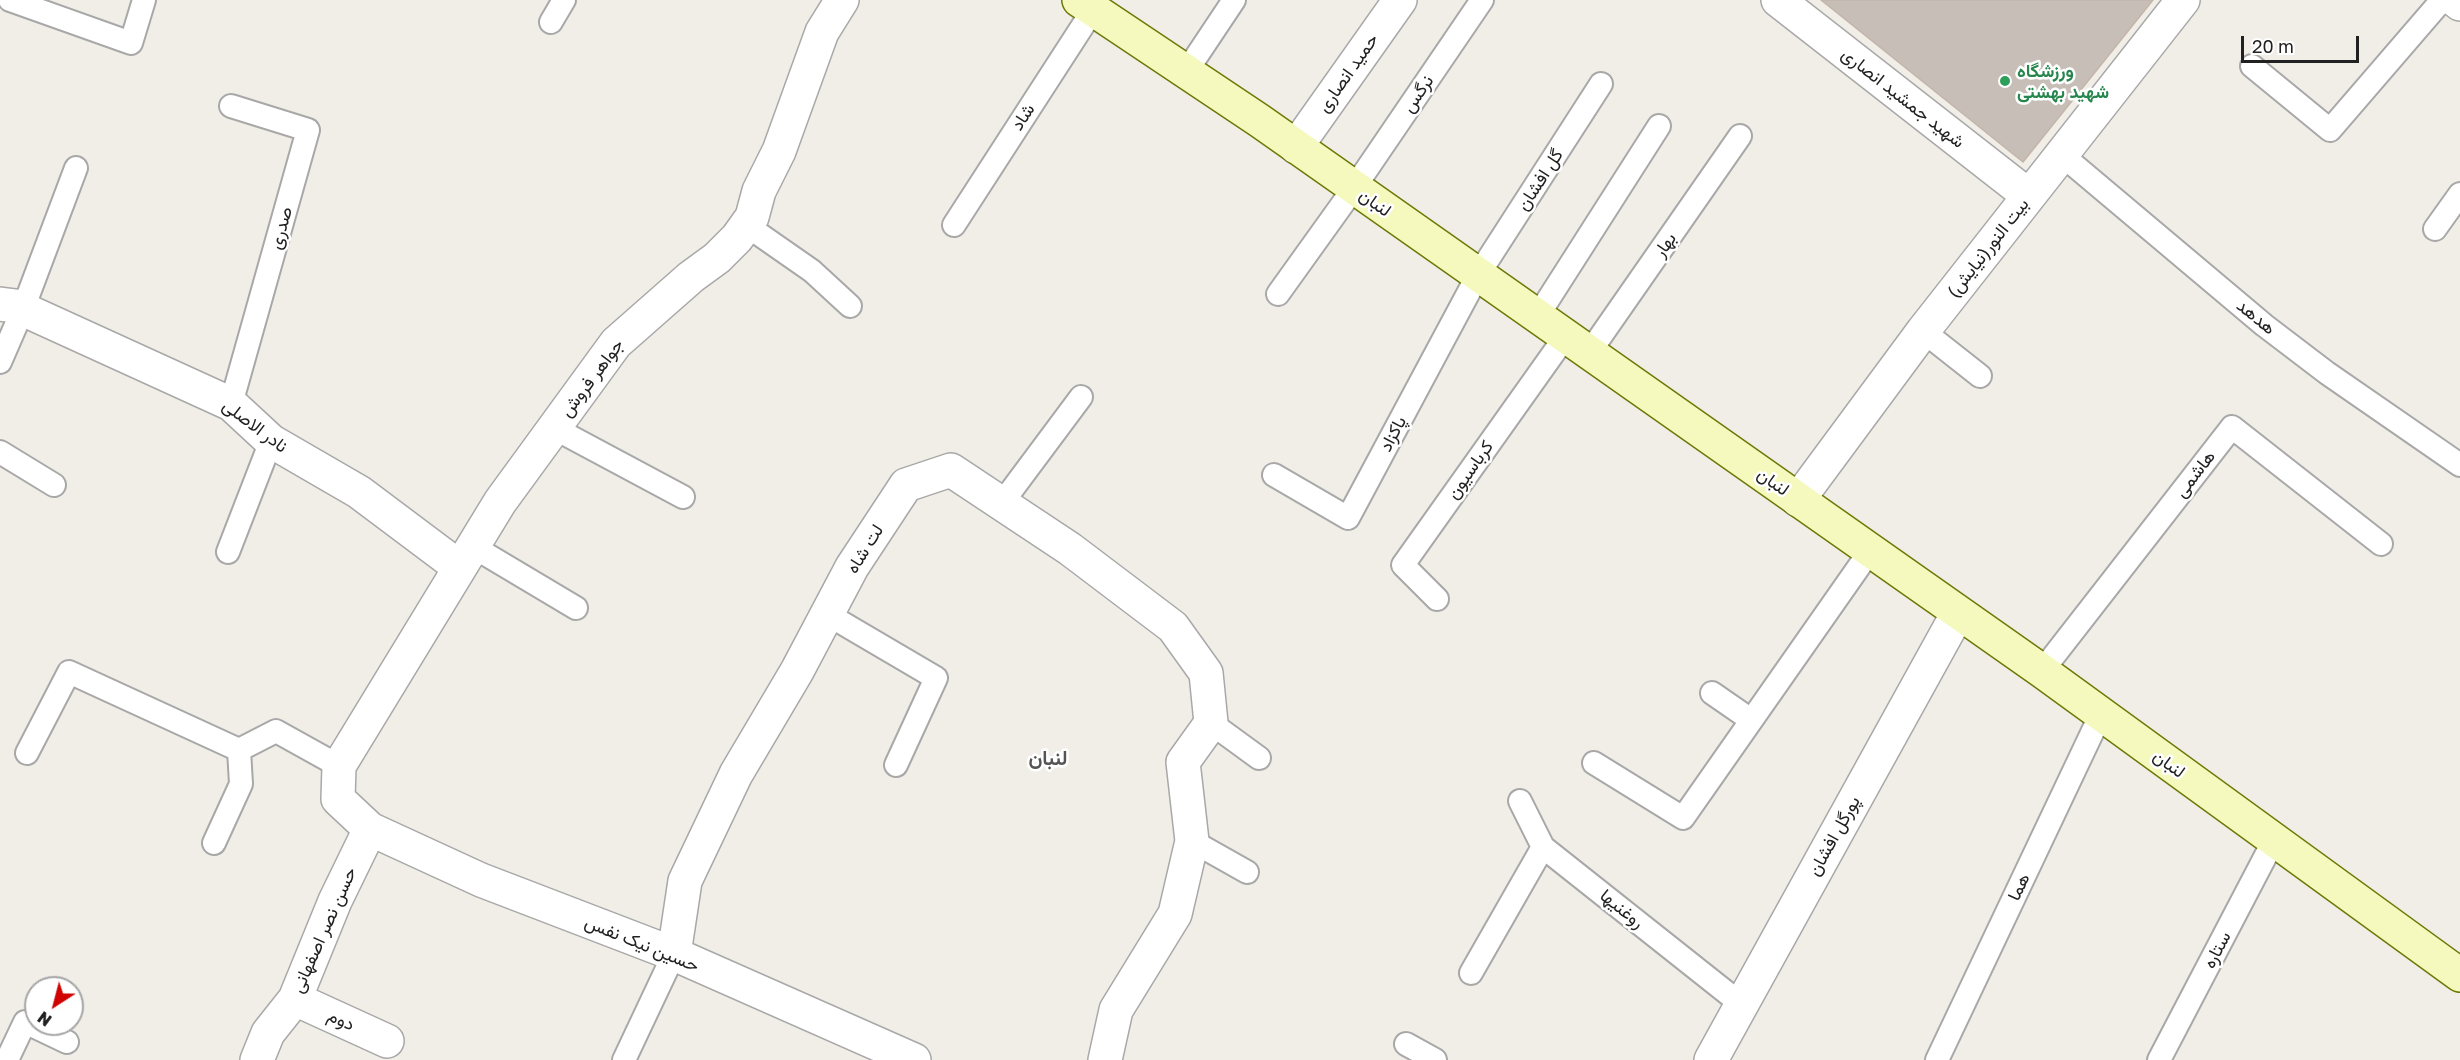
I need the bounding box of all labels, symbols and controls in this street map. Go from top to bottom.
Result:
scale bar [2244,24,2362,62]
street label: حمید انصاری [1313,29,1383,117]
text: 20 m [2252,35,2294,57]
street label: شهید جمشید انصاری [1837,43,1969,153]
place label: ورزشگاه شهید بهشتی [2017,60,2109,103]
street label: نرگس [1398,71,1438,117]
marker: ورزشگاه شهید بهشتی [1998,74,2012,88]
street label: شاد [1006,100,1040,134]
street label: گل افشان [1512,145,1568,215]
street label: لنبان [1355,184,1395,222]
street label: بیت النور(نیایش) [1942,194,2034,302]
street label: صدری [265,204,297,252]
street label: بهار [1649,229,1681,261]
street label: هدهد [2232,295,2280,339]
street label: جواهر فروش [556,335,628,421]
street label: نادر الاصلی [218,395,292,457]
street label: پاکزاد [1375,413,1411,455]
street label: کرباسیون [1442,437,1498,503]
street label: هاشمی [2170,446,2220,502]
street label: لنبان [1753,463,1793,501]
street label: لت شاه [842,521,888,577]
street label: لنبان [2149,745,2189,783]
district label: لنبان [1028,747,1068,771]
street label: پورگل افشان [1803,792,1865,880]
street label: حسن نصر اصفهانی [287,864,361,996]
street label: هما [2003,870,2035,904]
street label: روغنیها [1596,885,1648,933]
street label: حسین نیک نفس [582,911,702,977]
street label: ستاره [2198,928,2236,972]
north arrow [24,976,84,1036]
street label: دوم [324,1004,358,1036]
text: N [34,1007,55,1031]

